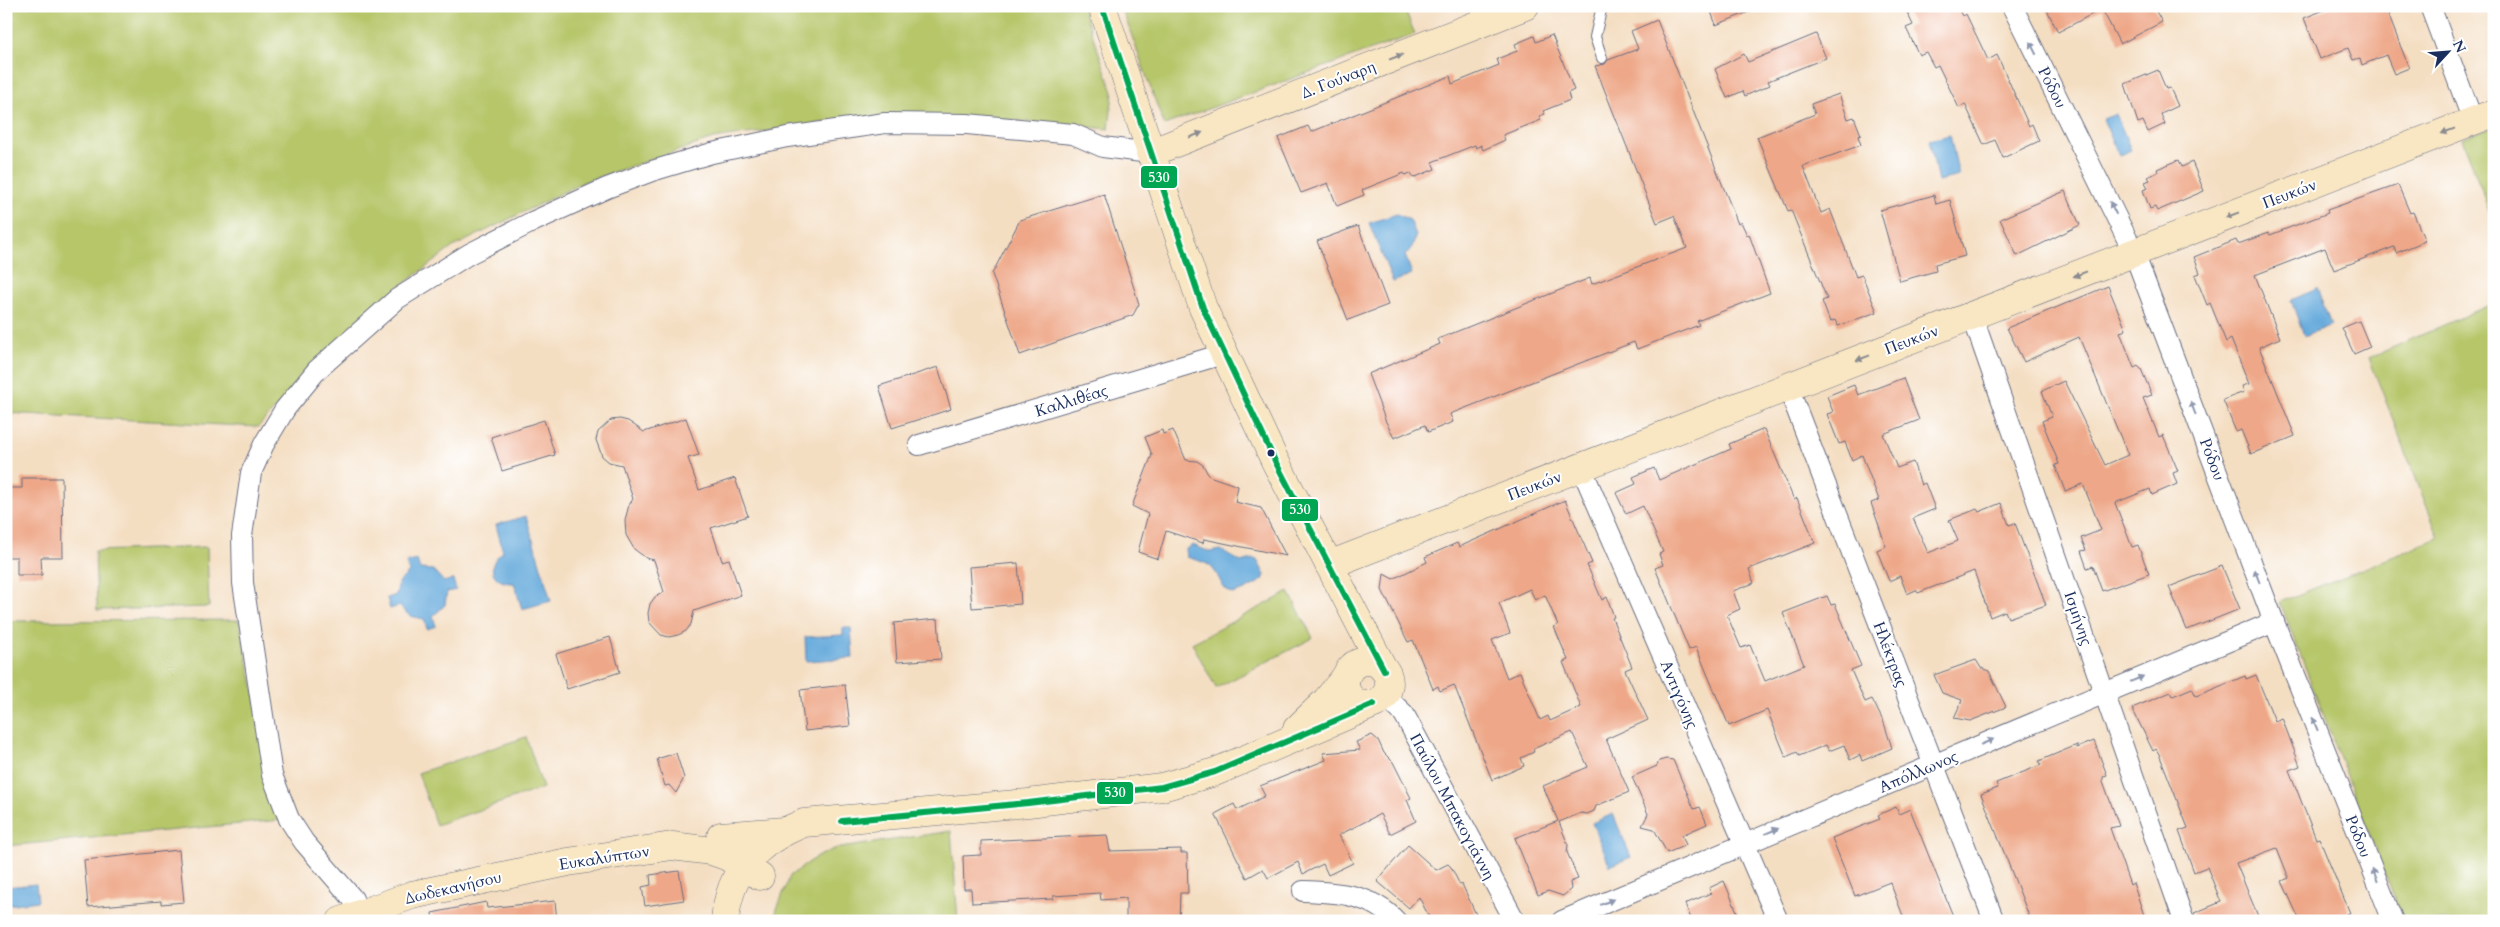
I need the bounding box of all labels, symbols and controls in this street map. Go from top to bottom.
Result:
north arrow [2422,28,2472,78]
text: N [2448,37,2470,56]
one-way arrow [2028,40,2037,55]
one-way arrow [1389,52,1403,60]
street label: Δ. Γούναρη [1298,56,1379,104]
street label: Ρόδου [2032,63,2072,112]
one-way arrow [2440,127,2455,135]
one-way arrow [1188,131,1203,138]
line badge: 530 [1140,165,1178,189]
text: 530 [1148,168,1170,187]
street label: Πευκών [2259,174,2320,214]
one-way arrow [2109,201,2118,216]
one-way arrow [2224,212,2239,219]
one-way arrow [2073,270,2087,278]
street label: Πευκών [1881,320,1942,360]
one-way arrow [1856,354,1870,362]
street label: Καλλιθέας [1032,379,1111,422]
one-way arrow [2189,401,2197,415]
street label: Ρόδου [2194,435,2230,484]
unlabelled marker [1266,448,1276,458]
street label: Πευκών [1504,466,1565,506]
line badge: 530 [1281,498,1319,522]
text: 530 [1289,500,1311,519]
one-way arrow [2253,568,2261,583]
street label: Ισμήνης [2059,588,2098,649]
street label: Ηλέκτρας [1868,618,1913,690]
street label: Αντιγόνης [1655,657,1703,732]
one-way arrow [2130,675,2144,683]
one-way arrow [2310,717,2318,731]
street label: Παύλου Μπακογιάννη [1404,729,1500,884]
one-way arrow [1980,738,1995,746]
street label: Απόλλωνος [1876,745,1961,798]
line badge: 530 [1096,781,1134,805]
text: 530 [1104,783,1126,802]
street label: Ρόδου [2340,812,2376,861]
one-way arrow [1765,827,1780,835]
street label: Ευκαλύπτων [557,840,651,876]
street label: Δωδεκανήσου [403,866,504,910]
one-way arrow [2370,868,2378,883]
one-way arrow [1600,897,1614,905]

